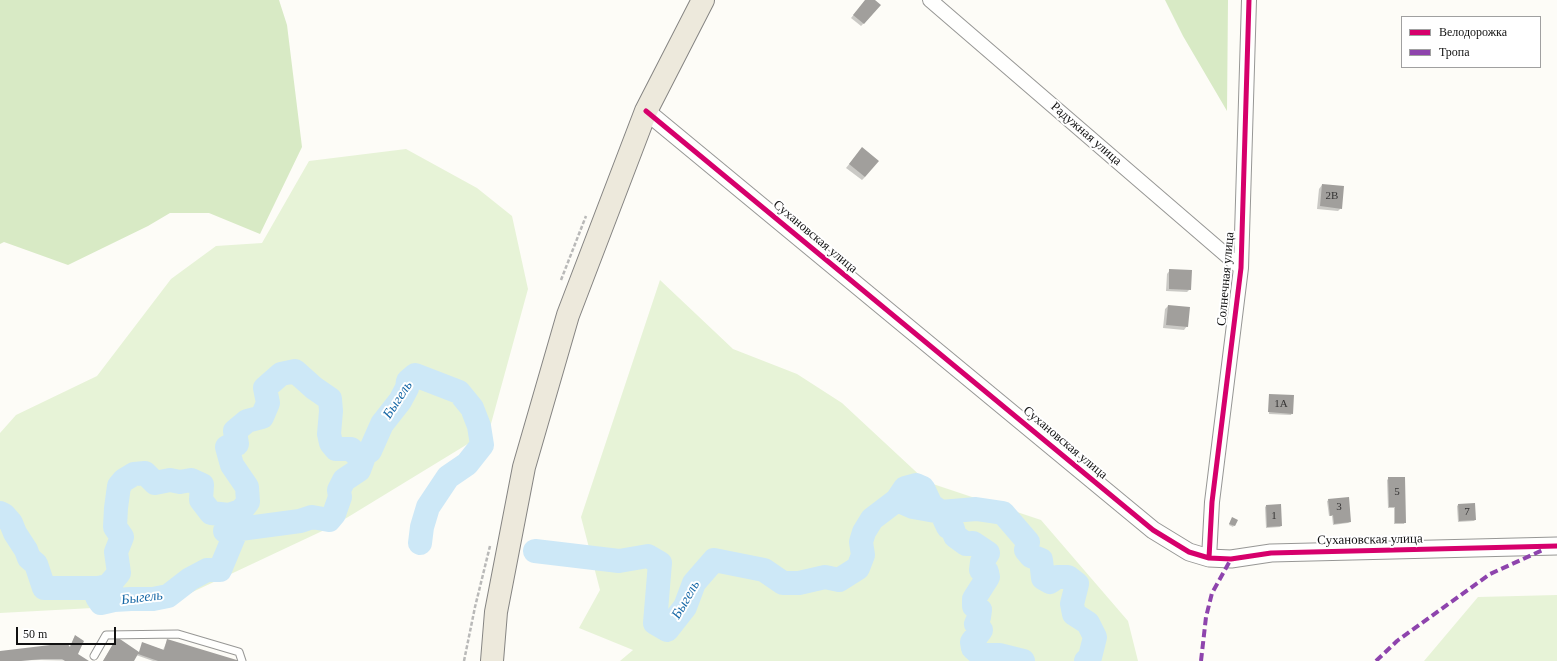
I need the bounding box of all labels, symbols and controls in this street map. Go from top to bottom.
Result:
legend [1401,16,1541,68]
text: Велодорожка [1439,25,1507,39]
text: Тропа [1439,45,1470,59]
street label: Радужная улица [1047,99,1125,169]
house number: 2В [1326,189,1338,203]
street label: Сухановская улица [770,197,860,277]
street label: Солнечная улица [1214,231,1238,327]
water label: Быгель [380,378,416,422]
house number: 1А [1274,397,1288,411]
street label: Сухановская улица [1020,403,1110,483]
house number: 5 [1394,485,1400,499]
house number: 3 [1336,500,1342,514]
house number: 7 [1464,505,1470,519]
house number: 1 [1271,509,1277,523]
street label: Сухановская улица [1317,531,1423,549]
water label: Быгель [668,578,704,622]
water label: Быгель [120,587,164,609]
scale bar [18,619,118,645]
text: 50 m [23,627,47,641]

